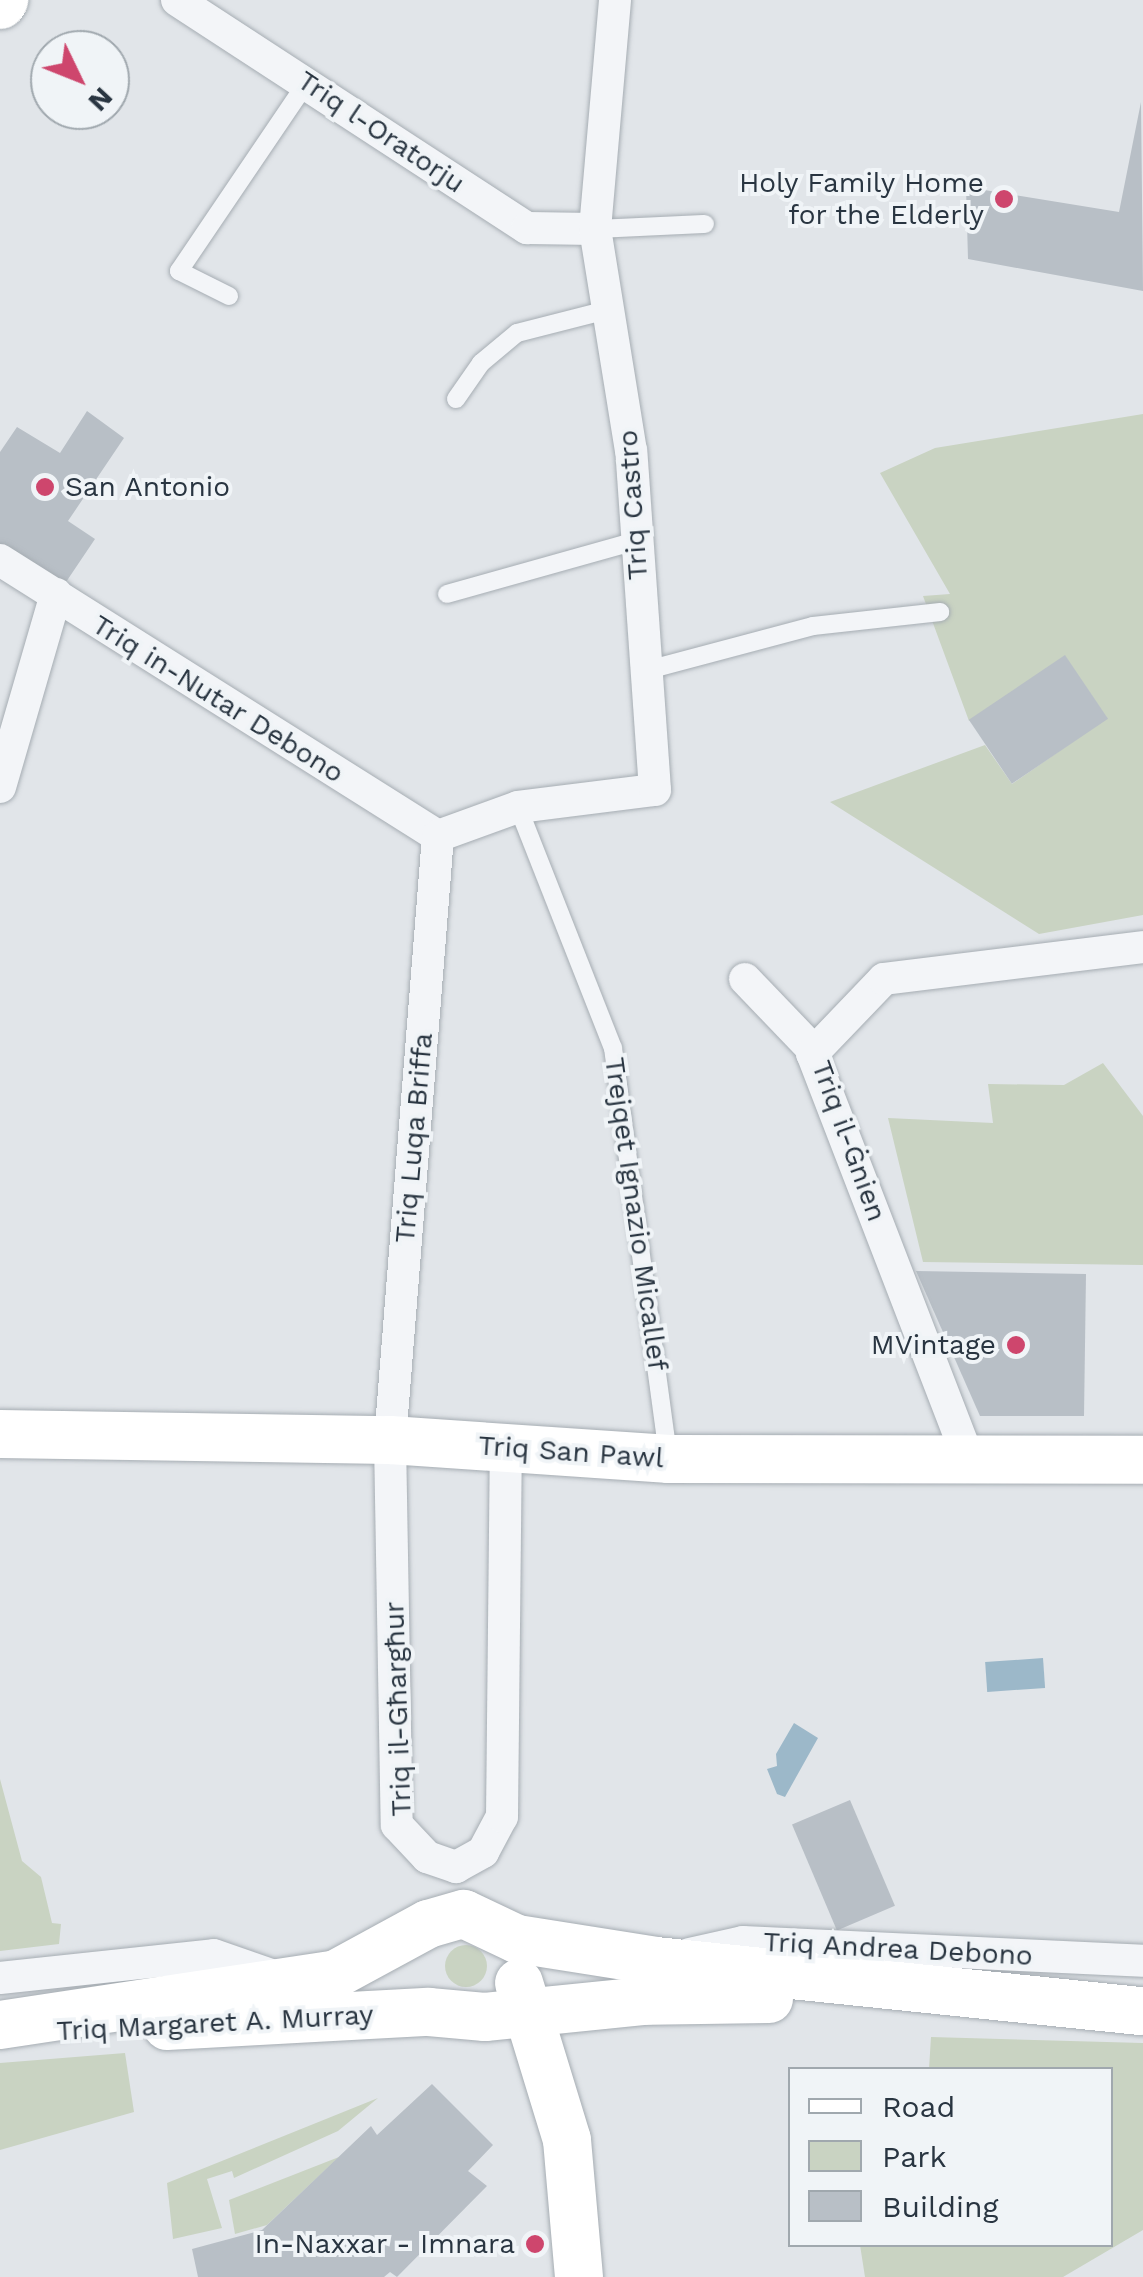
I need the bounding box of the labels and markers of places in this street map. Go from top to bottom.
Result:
place label: Holy Family Home for the Elderly [738,166,984,232]
marker: Holy Family Home for the Elderly [993,188,1015,210]
place label: San Antonio [65,470,231,504]
marker: San Antonio [34,476,56,498]
place label: MVintage [871,1328,996,1362]
marker: MVintage [1005,1334,1027,1356]
place label: In-Naxxar - Imnara [254,2227,515,2261]
marker: In-Naxxar - Imnara [524,2233,546,2255]

